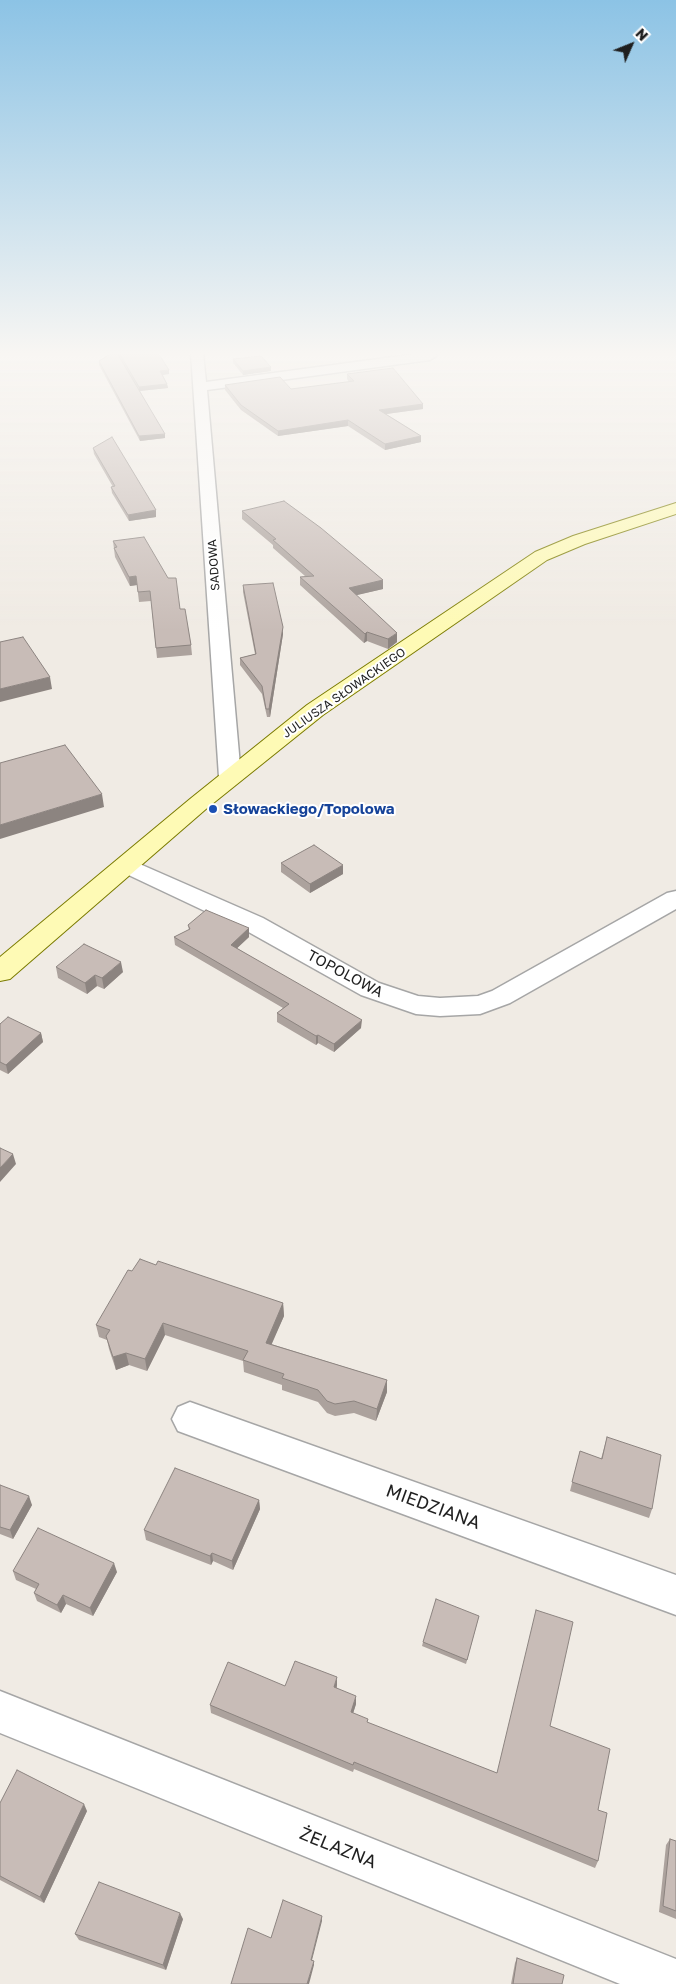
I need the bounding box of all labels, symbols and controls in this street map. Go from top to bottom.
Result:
north arrow [606,20,656,70]
text: N [632,24,652,44]
street label: SADOWA [205,539,223,591]
street label: JULIUSZA SŁOWACKIEGO [280,645,408,741]
place label: Słowackiego/Topolowa [223,800,394,818]
marker: Słowackiego/Topolowa [207,803,219,815]
street label: TOPOLOWA [304,946,386,1002]
street label: MIEDZIANA [383,1480,483,1534]
street label: ŻELAZNA [296,1823,380,1873]

